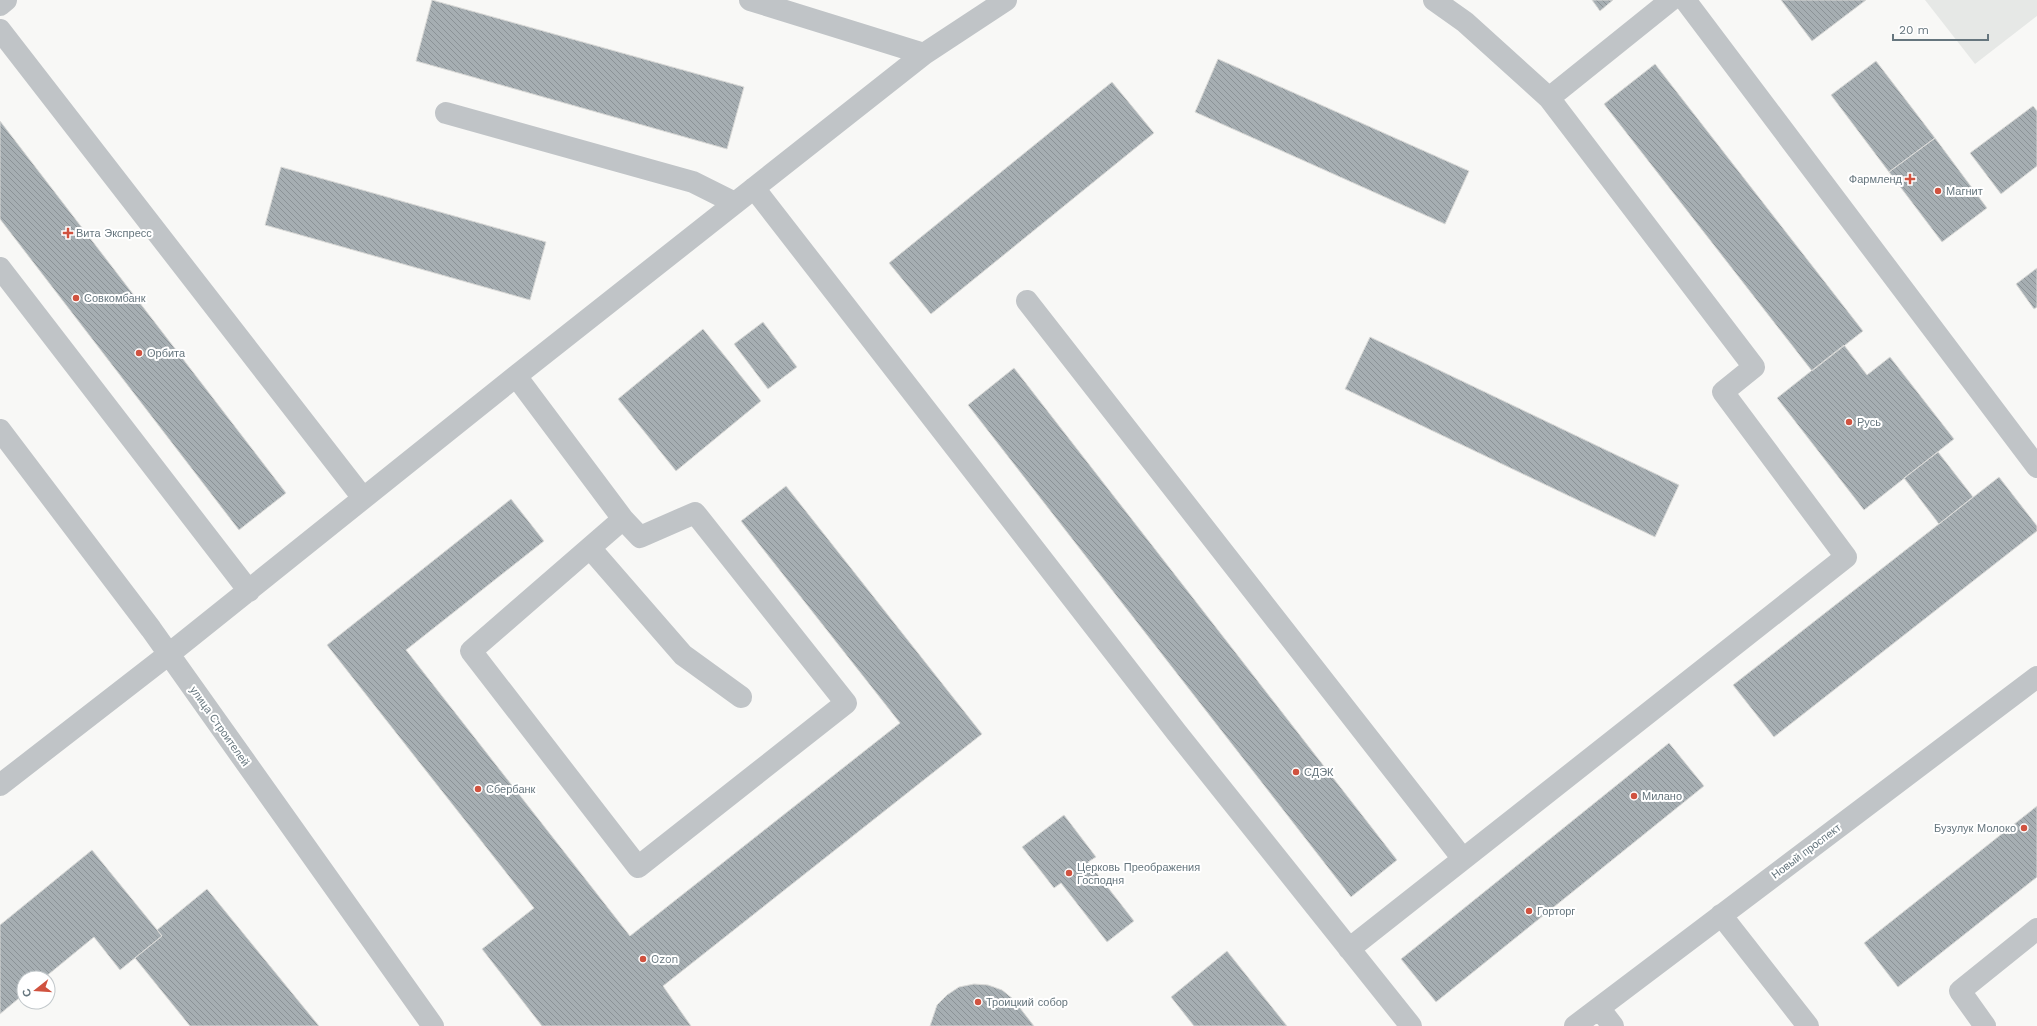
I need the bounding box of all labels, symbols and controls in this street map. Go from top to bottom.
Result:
scale bar [1893,16,1988,42]
text: 20 m [1899,23,1929,37]
place label: Фармленд [1849,173,1903,186]
marker: Фармленд [1905,174,1915,184]
place label: Магнит [1946,185,1983,198]
marker: Магнит [1933,186,1943,196]
place label: Вита Экспресс [76,227,152,240]
marker: Вита Экспресс [63,228,73,238]
place label: Совкомбанк [84,292,146,305]
marker: Совкомбанк [71,293,81,303]
place label: Орбита [147,347,186,360]
marker: Орбита [134,348,144,358]
place label: Русь [1857,416,1881,429]
marker: Русь [1844,417,1854,427]
street label: улица Строителей [187,684,252,769]
place label: СДЭК [1304,766,1334,779]
marker: СДЭК [1291,767,1301,777]
place label: Сбербанк [486,783,536,796]
marker: Сбербанк [473,784,483,794]
place label: Милано [1642,790,1682,803]
marker: Милано [1629,791,1639,801]
street label: Новый проспект [1769,821,1844,882]
place label: Бузулук Молоко [1934,822,2016,835]
marker: Бузулук Молоко [2019,823,2029,833]
place label: Церковь Преображения Господня [1077,861,1200,887]
marker: Церковь Преображения Господня [1064,868,1074,878]
place label: Горторг [1537,905,1575,918]
marker: Горторг [1524,906,1534,916]
place label: Ozon [651,953,678,966]
marker: Ozon [638,954,648,964]
north arrow [16,970,56,1010]
text: С [20,987,34,998]
place label: Троицкий собор [986,996,1068,1009]
marker: Троицкий собор [973,997,983,1007]

